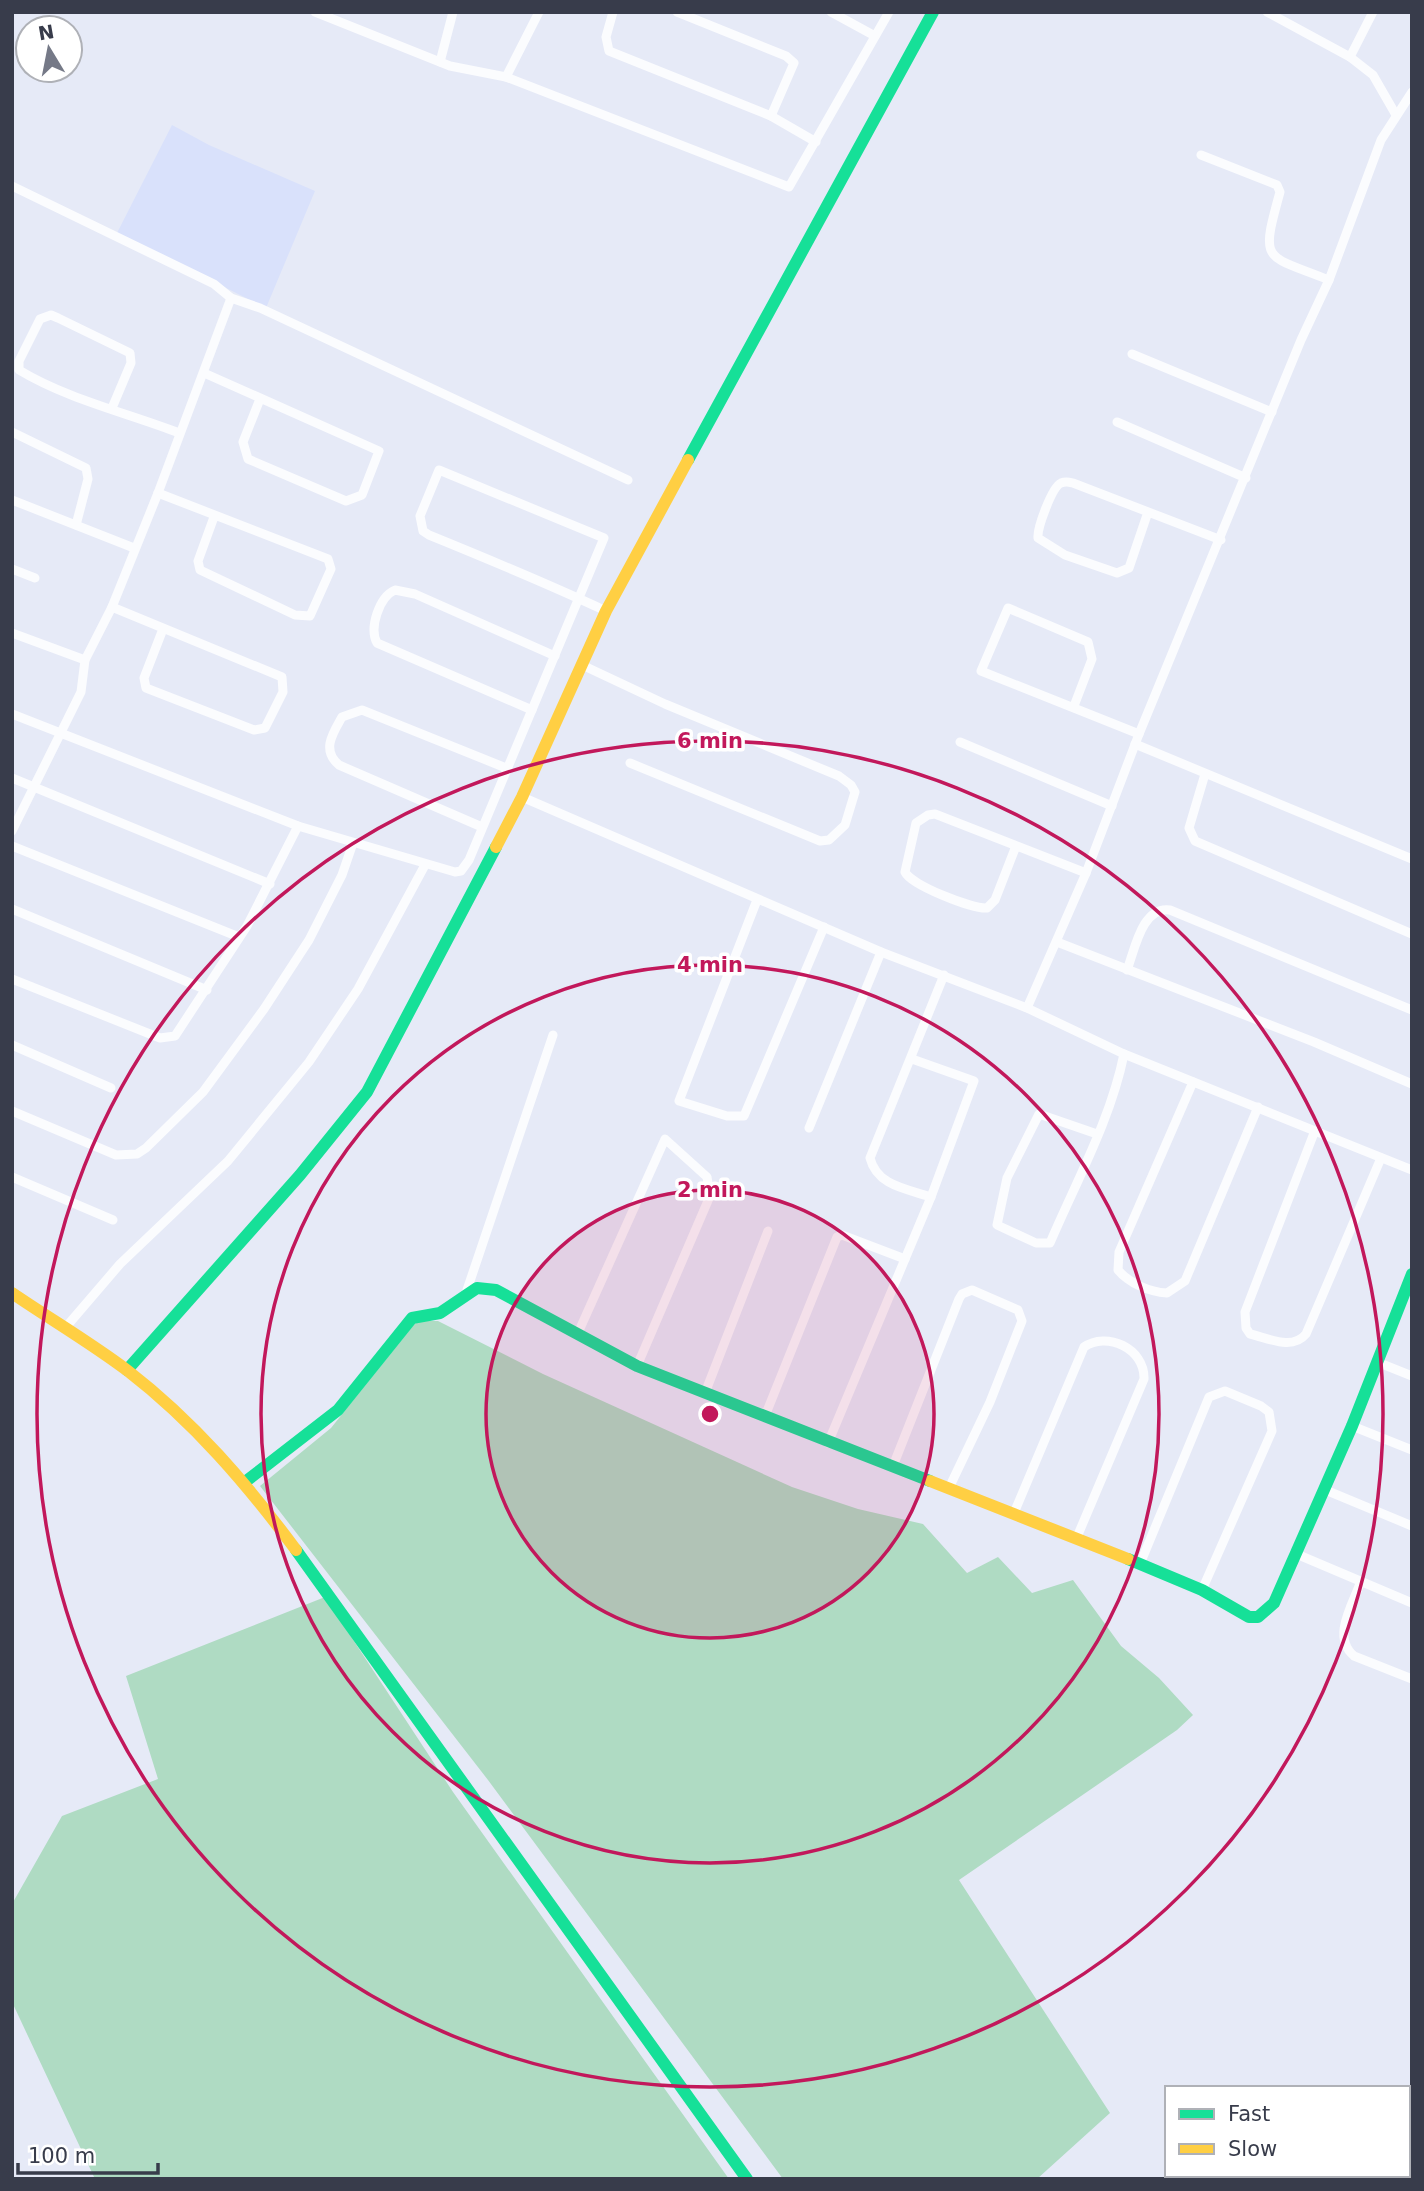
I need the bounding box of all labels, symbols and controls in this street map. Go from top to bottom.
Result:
north arrow [14,14,84,84]
text: N [36,20,56,44]
text: 6 min [677,729,743,753]
text: 4 min [677,953,743,977]
text: 2 min [677,1178,743,1202]
centre of rings [698,1402,722,1426]
legend [1165,2086,1410,2177]
text: Fast [1228,2102,1270,2126]
scale bar [18,2132,158,2176]
text: Slow [1228,2137,1277,2161]
text: 100 m [28,2144,95,2168]

